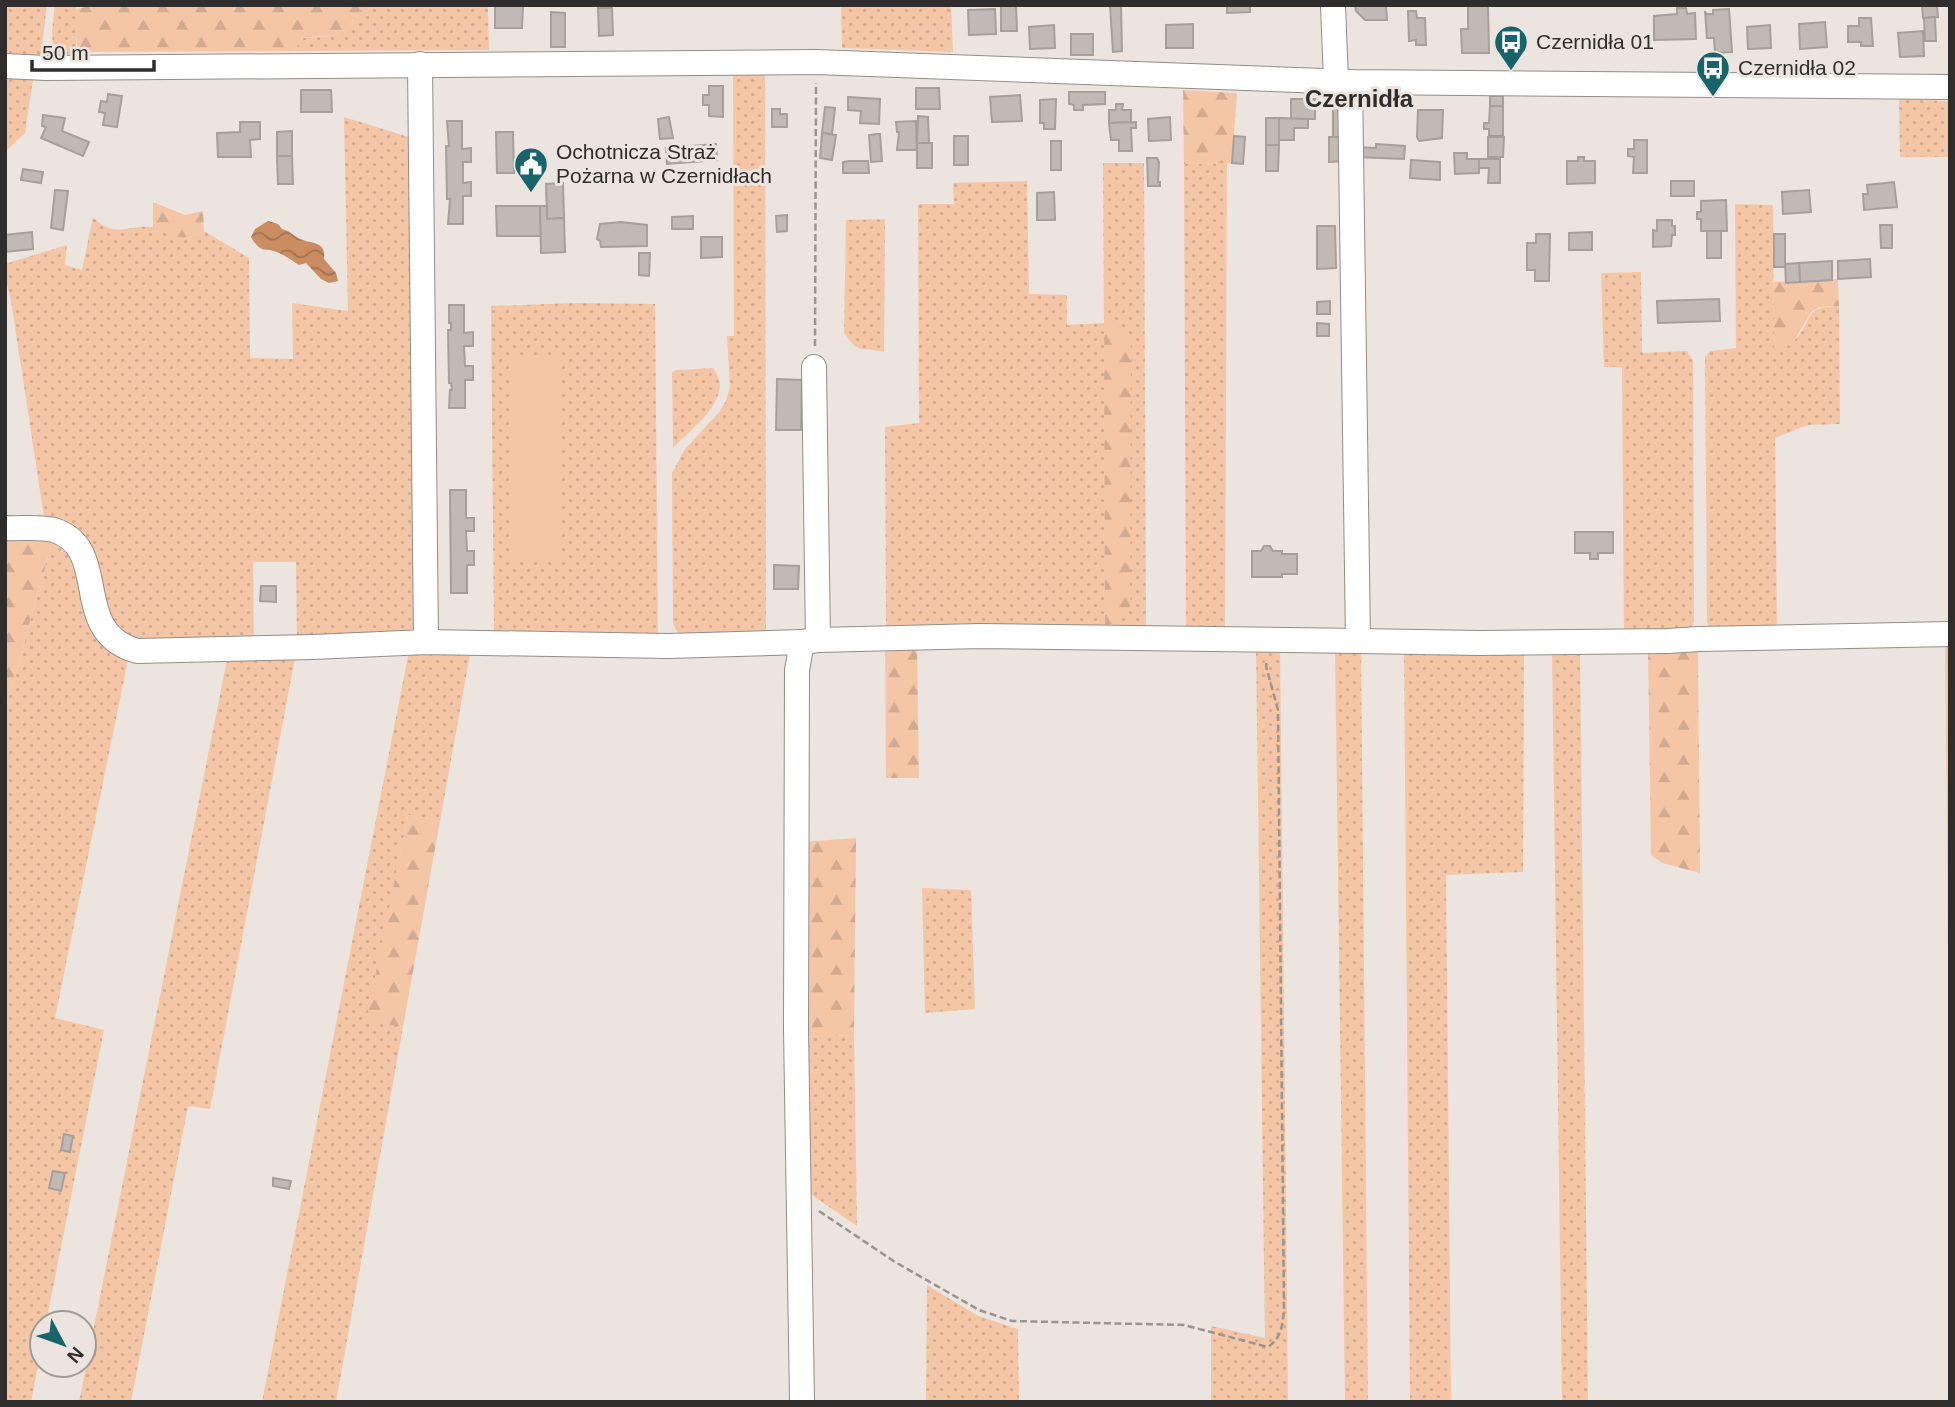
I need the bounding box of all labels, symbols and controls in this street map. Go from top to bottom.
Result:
bus stop icon: Czernidła 01 [1492,23,1530,72]
scale bar [32,28,154,72]
place label: Czernidła 01 [1536,30,1654,53]
text: 50 m [42,41,89,64]
bus stop icon: Czernidła 02 [1694,49,1732,98]
place label: Czernidła 02 [1738,56,1856,79]
district label: Czernidła [1305,85,1414,112]
place label: Ochotnicza Straż Pożarna w Czernidłach [556,140,772,187]
public building icon: Ochotnicza Straż Pożarna w Czernidłach [512,145,550,194]
north arrow [28,1309,98,1379]
text: N [63,1343,88,1367]

